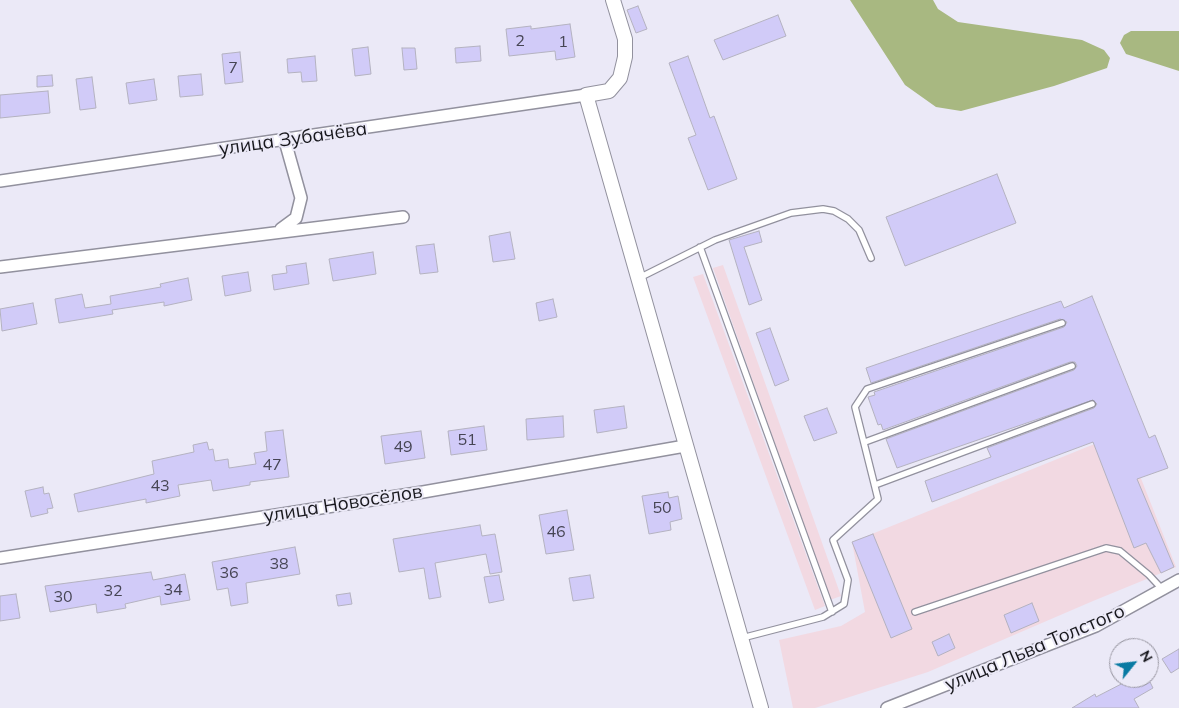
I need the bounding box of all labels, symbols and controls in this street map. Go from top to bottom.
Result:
house number: 2 [515,31,525,51]
house number: 1 [558,32,568,52]
house number: 7 [228,58,238,78]
street label: улица Зубачёва [218,117,368,161]
house number: 51 [457,430,477,450]
house number: 49 [393,437,413,457]
house number: 47 [262,455,282,475]
house number: 43 [150,476,170,496]
street label: улица Новосёлов [262,480,424,528]
house number: 50 [652,498,672,518]
house number: 46 [546,522,566,542]
house number: 38 [269,554,289,574]
house number: 36 [219,563,239,583]
house number: 34 [163,580,183,600]
house number: 32 [103,581,123,601]
house number: 30 [53,587,73,607]
street label: улица Льва Толстого [942,600,1128,696]
north arrow [1109,638,1159,688]
text: N [1136,647,1157,665]

